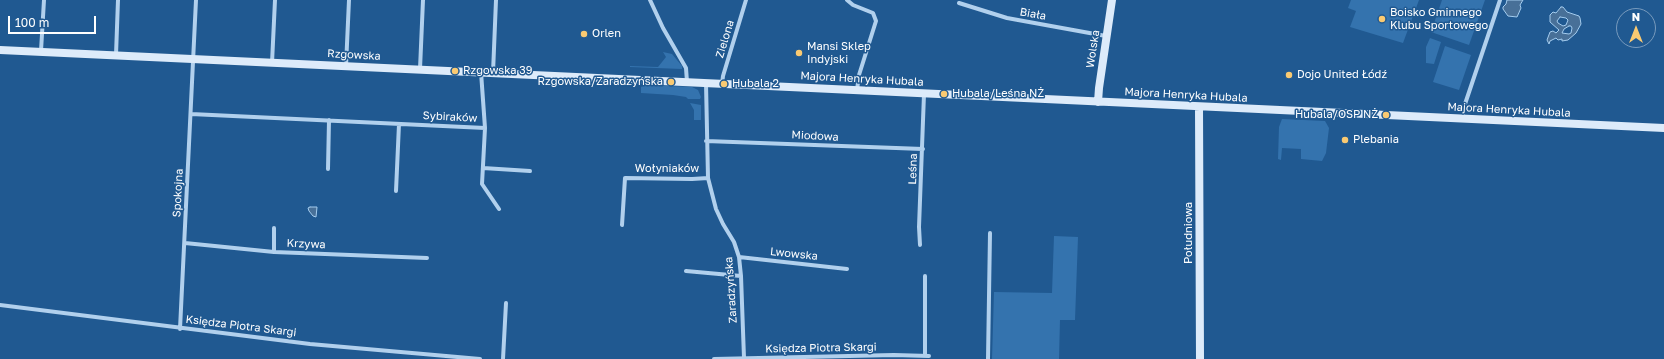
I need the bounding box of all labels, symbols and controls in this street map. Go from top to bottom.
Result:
street label: Biała [1019,5,1047,23]
place label: Boisko Gminnego Klubu Sportowego [1390,6,1488,32]
scale bar [10,8,98,34]
north arrow [1616,8,1656,48]
text: N [1632,10,1640,23]
marker: Boisko Gminnego Klubu Sportowego [1377,14,1387,24]
text: 100 m [15,15,49,30]
street label: Zielona [713,18,737,60]
place label: Orlen [592,27,621,41]
marker: Orlen [579,29,589,39]
street label: Wolska [1083,29,1103,69]
place label: Mansi Sklep Indyjski [807,40,871,66]
street label: Rzgowska [327,47,381,63]
marker: Mansi Sklep Indyjski [794,48,804,58]
place label: Rzgowska 39 [463,64,532,78]
marker: Rzgowska 39 [450,66,460,76]
place label: Dojo United Łódź [1297,68,1387,82]
street label: Majora Henryka Hubala [800,69,924,89]
marker: Dojo United Łódź [1284,70,1294,80]
place label: Rzgowska/Zaradzyńska [537,75,663,89]
marker: Rzgowska/Zaradzyńska [666,77,676,87]
place label: Hubala 2 [732,77,779,91]
marker: Hubala 2 [719,79,729,89]
street label: Majora Henryka Hubala [1124,85,1248,105]
place label: Hubala/Leśna NŻ [952,87,1044,101]
marker: Hubala/Leśna NŻ [939,89,949,99]
street label: Majora Henryka Hubala [1447,100,1571,120]
place label: Hubala/OSP NŻ [1295,108,1378,122]
street label: Sybiraków [422,109,478,125]
marker: Hubala/OSP NŻ [1381,110,1391,120]
street label: Miodowa [791,128,839,144]
place label: Plebania [1353,133,1399,147]
marker: Plebania [1340,135,1350,145]
street label: Leśna [906,153,920,185]
street label: Wołyniaków [635,162,699,176]
street label: Spokojna [170,168,186,218]
street label: Południowa [1182,202,1196,264]
street label: Krzywa [286,237,326,251]
street label: Lwowska [769,245,819,263]
street label: Zaradzyńska [722,256,740,324]
street label: Księdza Piotra Skargi [185,313,297,339]
street label: Księdza Piotra Skargi [765,340,877,356]

